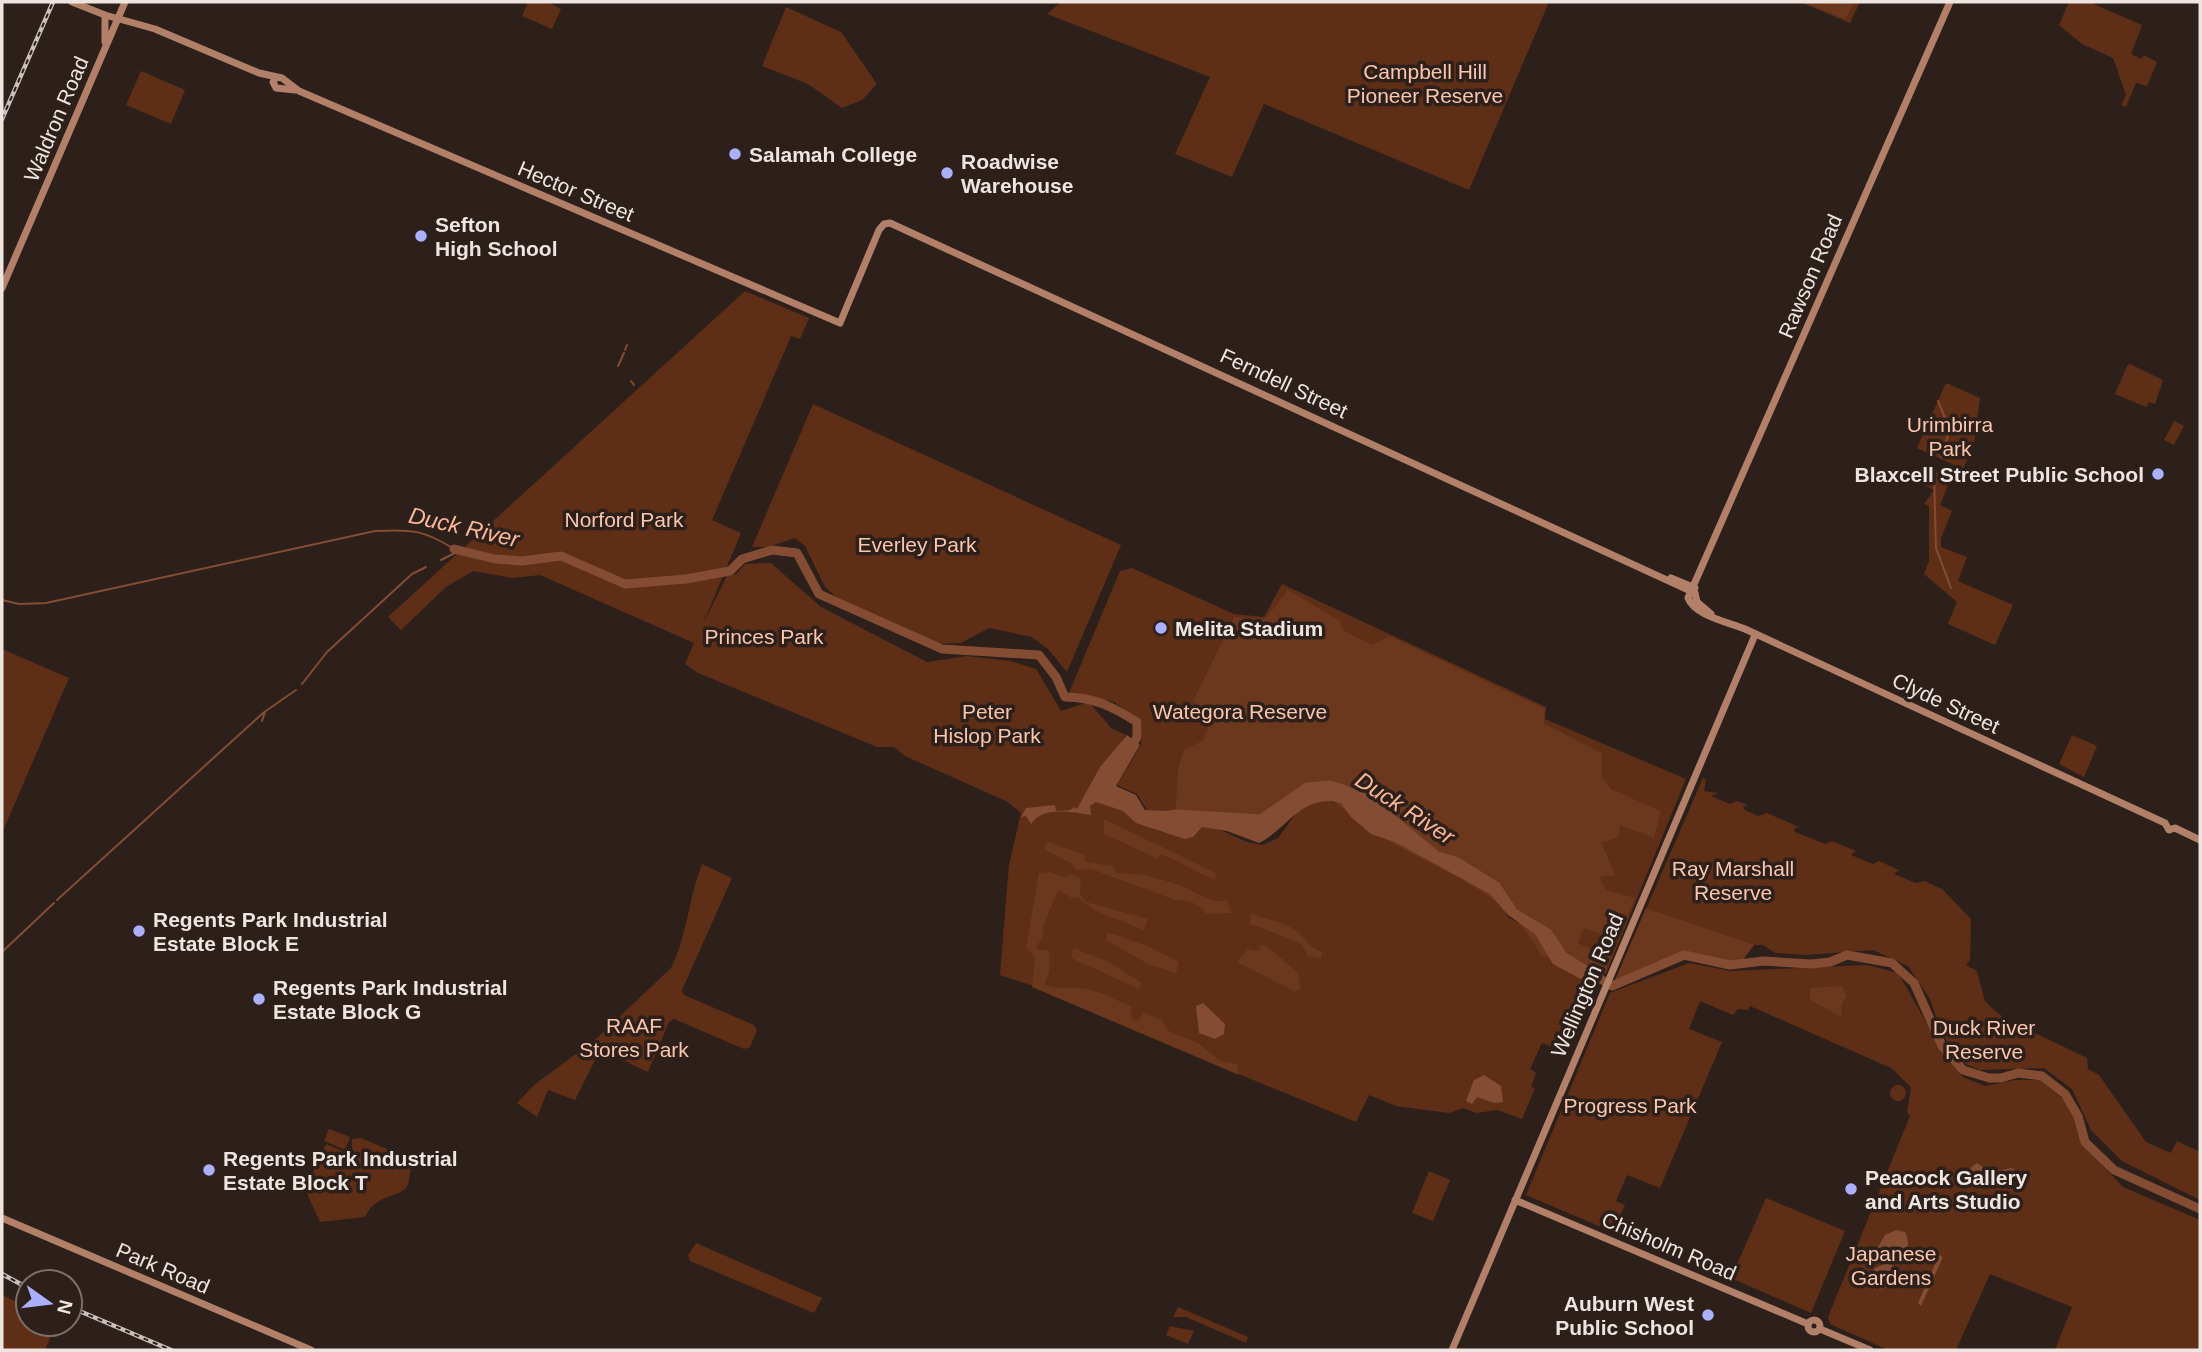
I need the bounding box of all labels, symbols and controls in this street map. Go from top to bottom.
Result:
street label: Waldron Road [19,53,93,185]
park label: Campbell Hill Pioneer Reserve [1347,60,1503,107]
place label: Salamah College [749,143,917,166]
marker: Salamah College [727,146,743,162]
place label: Roadwise Warehouse [961,150,1073,197]
street label: Hector Street [515,156,638,226]
marker: Roadwise Warehouse [939,165,955,181]
street label: Rawson Road [1774,211,1846,341]
place label: Sefton High School [435,213,558,260]
marker: Sefton High School [413,228,429,244]
street label: Ferndell Street [1217,343,1351,423]
park label: Urimbirra Park [1907,413,1993,460]
place label: Blaxcell Street Public School [1855,463,2144,486]
marker: Blaxcell Street Public School [2150,466,2166,482]
water label: Duck River [406,502,523,553]
park label: Norford Park [564,508,684,531]
park label: Everley Park [857,533,977,556]
place label: Melita Stadium [1175,617,1323,640]
marker: Melita Stadium [1153,620,1169,636]
park label: Princes Park [704,625,824,648]
street label: Clyde Street [1889,668,2003,738]
park label: Peter Hislop Park [933,700,1041,747]
park label: Wategora Reserve [1153,700,1327,723]
water label: Duck River [1351,766,1460,850]
park label: Ray Marshall Reserve [1672,857,1794,904]
place label: Regents Park Industrial Estate Block E [153,908,388,955]
street label: Wellington Road [1546,910,1628,1060]
marker: Regents Park Industrial Estate Block E [131,923,147,939]
place label: Regents Park Industrial Estate Block G [273,976,508,1023]
marker: Regents Park Industrial Estate Block G [251,991,267,1007]
park label: RAAF Stores Park [579,1014,689,1061]
park label: Duck River Reserve [1933,1016,2035,1063]
park label: Progress Park [1563,1094,1697,1117]
place label: Regents Park Industrial Estate Block T [223,1147,458,1194]
marker: Regents Park Industrial Estate Block T [201,1162,217,1178]
place label: Peacock Gallery and Arts Studio [1865,1166,2028,1213]
marker: Peacock Gallery and Arts Studio [1843,1181,1859,1197]
street label: Chisholm Road [1598,1207,1740,1285]
street label: Park Road [113,1238,213,1298]
park label: Japanese Gardens [1845,1242,1937,1289]
north arrow [14,1268,84,1338]
place label: Auburn West Public School [1555,1292,1694,1339]
text: N [53,1298,77,1316]
marker: Auburn West Public School [1700,1307,1716,1323]

